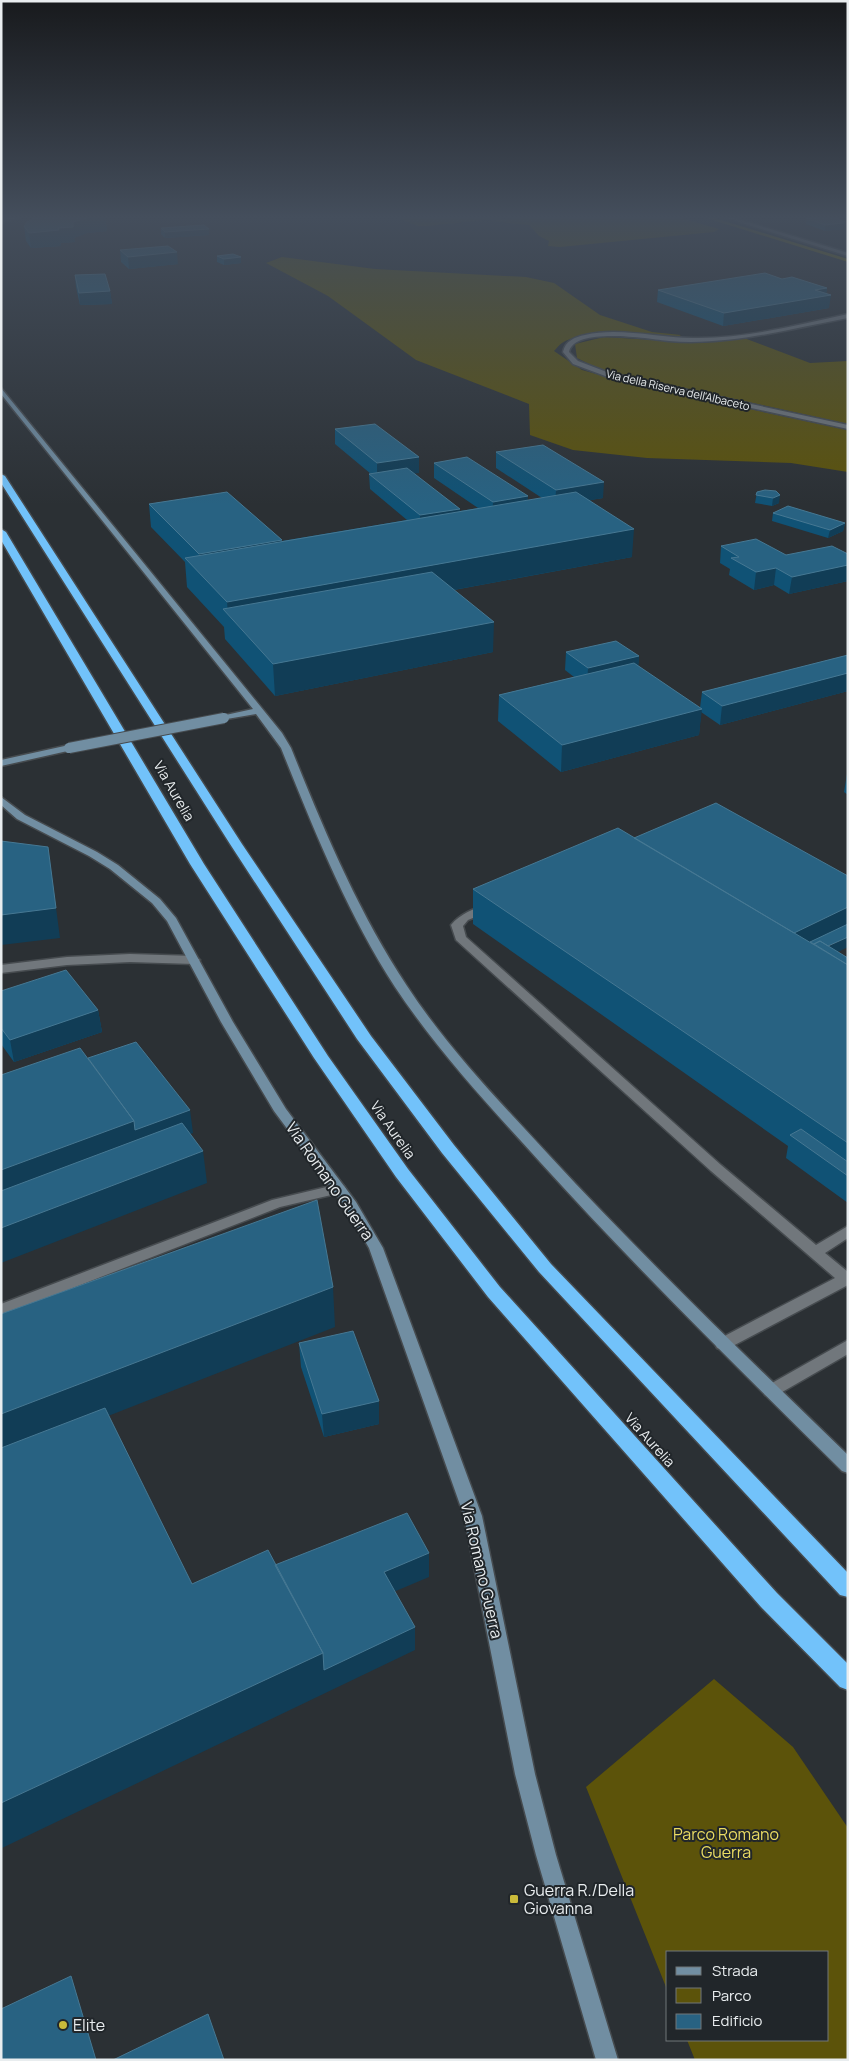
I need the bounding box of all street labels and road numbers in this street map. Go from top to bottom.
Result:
street label: Via della Riserva dell'Albaceto [605,366,752,413]
street label: Via Aurelia [150,757,199,824]
street label: Via Aurelia [367,1097,420,1162]
street label: Via Romano Guerra [281,1118,379,1244]
street label: Via Aurelia [621,1409,680,1471]
street label: Via Romano Guerra [456,1500,508,1640]

